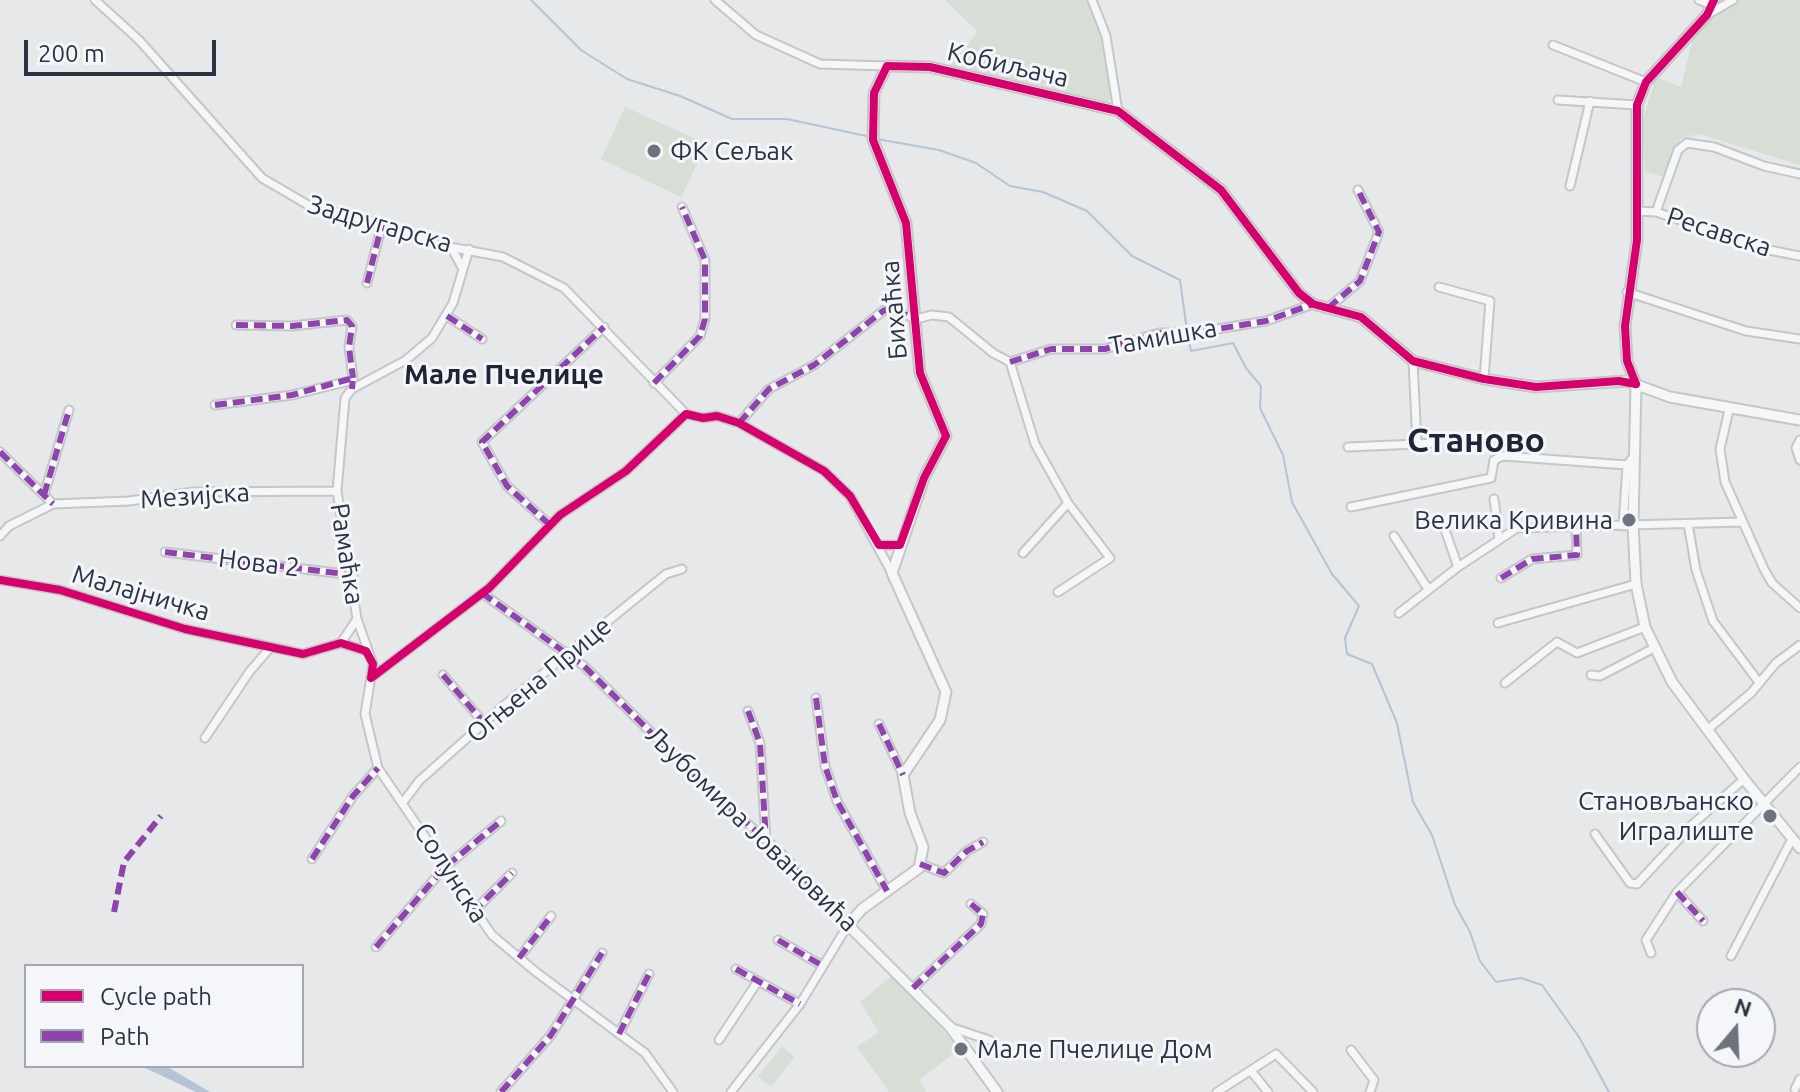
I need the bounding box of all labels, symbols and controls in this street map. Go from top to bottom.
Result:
scale bar [28,24,220,74]
street label: Кобиљача [944,36,1072,94]
text: 200 m [38,40,105,67]
place label: ФК Сељак [670,135,793,167]
marker: ФК Сељак [645,142,663,160]
street label: Задругарска [304,188,456,260]
street label: Ресавска [1663,200,1775,264]
street label: Бихаћка [874,259,914,361]
street label: Тамишка [1107,312,1219,362]
district label: Мале Пчелице [404,358,604,392]
district label: Станово [1407,421,1545,461]
street label: Мезијска [139,477,251,515]
street label: Рамаћка [324,501,370,607]
place label: Велика Кривина [1414,504,1613,536]
marker: Велика Кривина [1620,511,1638,529]
street label: Нова 2 [217,543,301,583]
street label: Малајничка [69,558,213,628]
street label: Огњена Прице [460,610,618,750]
street label: Љубомира Јовановића [639,720,865,938]
place label: Становљанско Игралиште [1578,785,1754,846]
marker: Становљанско Игралиште [1761,807,1779,825]
street label: Солунска [407,817,495,929]
legend [24,964,304,1068]
text: Cycle path [100,983,212,1010]
north arrow [1696,988,1776,1068]
text: N [1731,992,1755,1021]
text: Path [100,1023,150,1050]
place label: Мале Пчелице Дом [977,1033,1213,1065]
marker: Мале Пчелице Дом [952,1040,970,1058]

